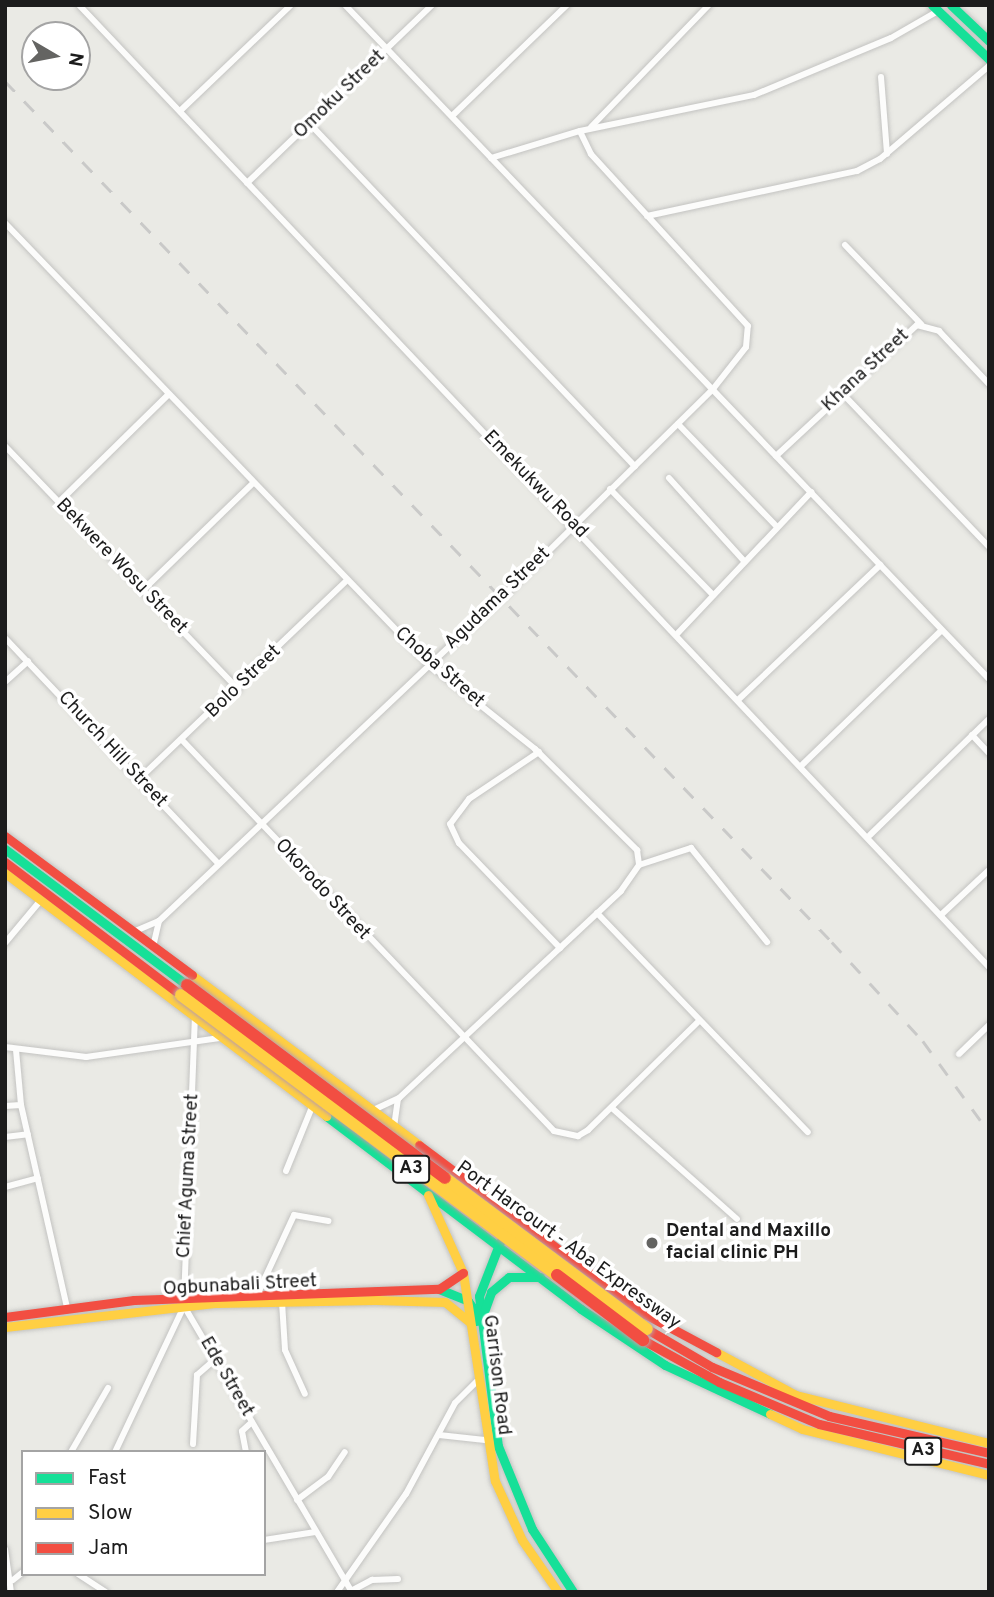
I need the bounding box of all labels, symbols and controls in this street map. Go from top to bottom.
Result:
north arrow [21,21,91,91]
street label: Omoku Street [290,46,390,144]
text: N [62,50,88,68]
street label: Khana Street [818,325,914,417]
street label: Emekukwu Road [478,426,592,544]
street label: Bekwere Wosu Street [50,494,192,640]
street label: Agudama Street [440,543,556,655]
street label: Choba Street [389,623,489,713]
street label: Bolo Street [202,641,286,723]
street label: Church Hill Street [52,687,172,813]
street label: Okorodo Street [269,835,375,945]
street label: Chief Aguma Street [173,1093,205,1259]
road number: A3 [392,1154,430,1184]
street label: Port Harcourt - Aba Expressway [451,1157,685,1335]
place label: Dental and Maxillo facial clinic PH [666,1221,831,1265]
marker: Dental and Maxillo facial clinic PH [644,1235,660,1251]
street label: Ogbunabali Street [162,1271,318,1301]
street label: Garrison Road [477,1314,515,1436]
street label: Ede Street [194,1333,258,1421]
road number: A3 [904,1436,942,1466]
legend [21,1450,266,1576]
text: Fast [88,1465,127,1492]
text: Slow [88,1500,133,1527]
text: Jam [88,1535,129,1562]

